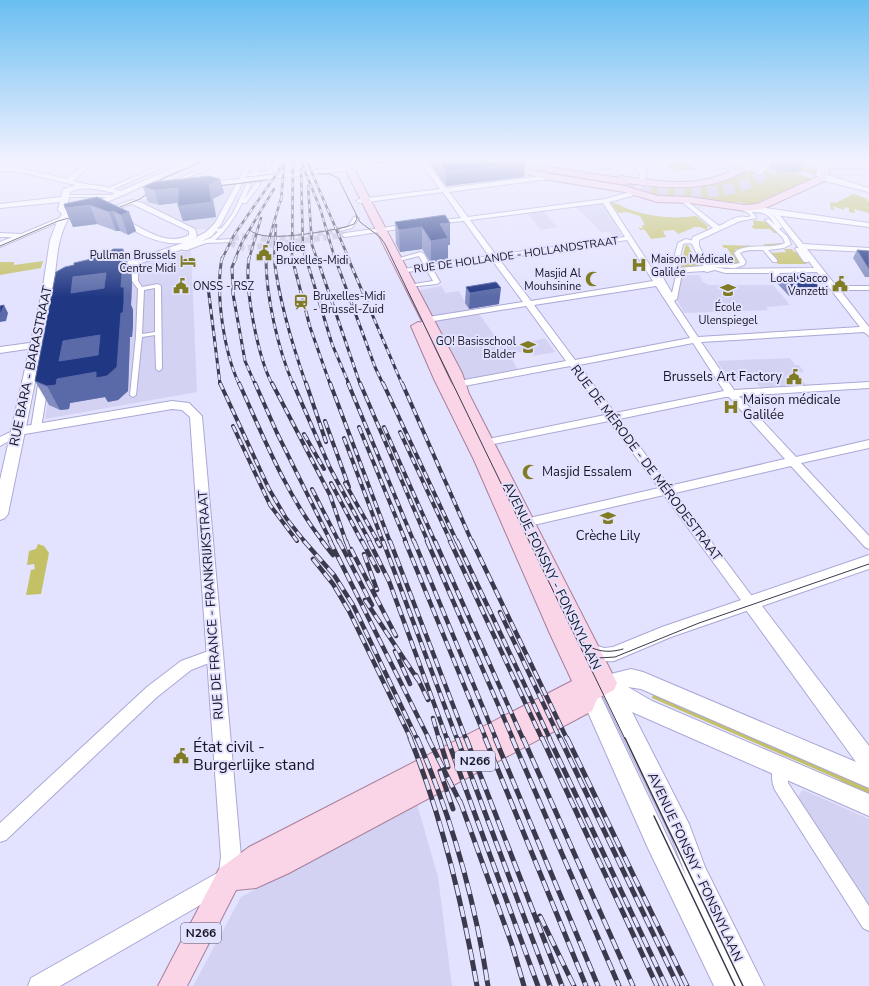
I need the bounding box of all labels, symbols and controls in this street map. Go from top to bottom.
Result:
street label: RUE DE HOLLANDE - HOLLANDSTRAAT [413,233,620,277]
place label: Police Bruxelles-Midi [276,240,348,268]
public building icon: Police Bruxelles-Midi [255,244,273,262]
place label: Pullman Brussels Centre Midi [90,248,176,276]
hotel icon: Pullman Brussels Centre Midi [179,252,197,270]
place label: Maison Médicale Galilée [651,252,734,280]
hospital icon: Maison Médicale Galilée [630,256,648,274]
place label: Masjid Al Mouhsinine [524,266,582,294]
mosque icon: Masjid Al Mouhsinine [584,270,602,288]
place label: Local Sacco Vanzetti [770,271,828,299]
public building icon: Local Sacco Vanzetti [831,275,849,293]
public building icon: ONSS - RSZ [172,277,190,295]
place label: ONSS - RSZ [193,279,254,294]
school or university icon: École Ulenspiegel [719,281,737,299]
street label: RUE BARA - BARASTRAAT [5,284,57,448]
place label: Bruxelles-Midi - Brussel-Zuid [313,289,385,317]
station icon: Bruxelles-Midi - Brussel-Zuid [292,293,310,311]
place label: École Ulenspiegel [699,299,758,328]
place label: GO! Basisschool Balder [436,334,517,362]
school or university icon: GO! Basisschool Balder [519,338,537,356]
street label: RUE DE MÉRODE - DE MÉRODESTRAAT [566,361,727,565]
place label: Brussels Art Factory [663,368,782,386]
public building icon: Brussels Art Factory [785,368,803,386]
place label: Maison médicale Galilée [743,391,841,424]
hospital icon: Maison médicale Galilée [722,398,740,416]
mosque icon: Masjid Essalem [521,463,539,481]
place label: Masjid Essalem [542,463,632,481]
street label: AVENUE FONSNY - FONSNYLAAN [499,479,605,673]
street label: RUE DE FRANCE - FRANKRIJKSTRAAT [194,490,228,720]
school or university icon: Crèche Lily [599,509,617,527]
place label: Crèche Lily [576,527,640,545]
place label: État civil - Burgerlijke stand [193,736,315,776]
public building icon: État civil - Burgerlijke stand [172,747,190,765]
road number: N266 [455,751,495,771]
street label: AVENUE FONSNY - FONSNYLAAN [643,769,747,965]
road number: N266 [181,923,221,943]

